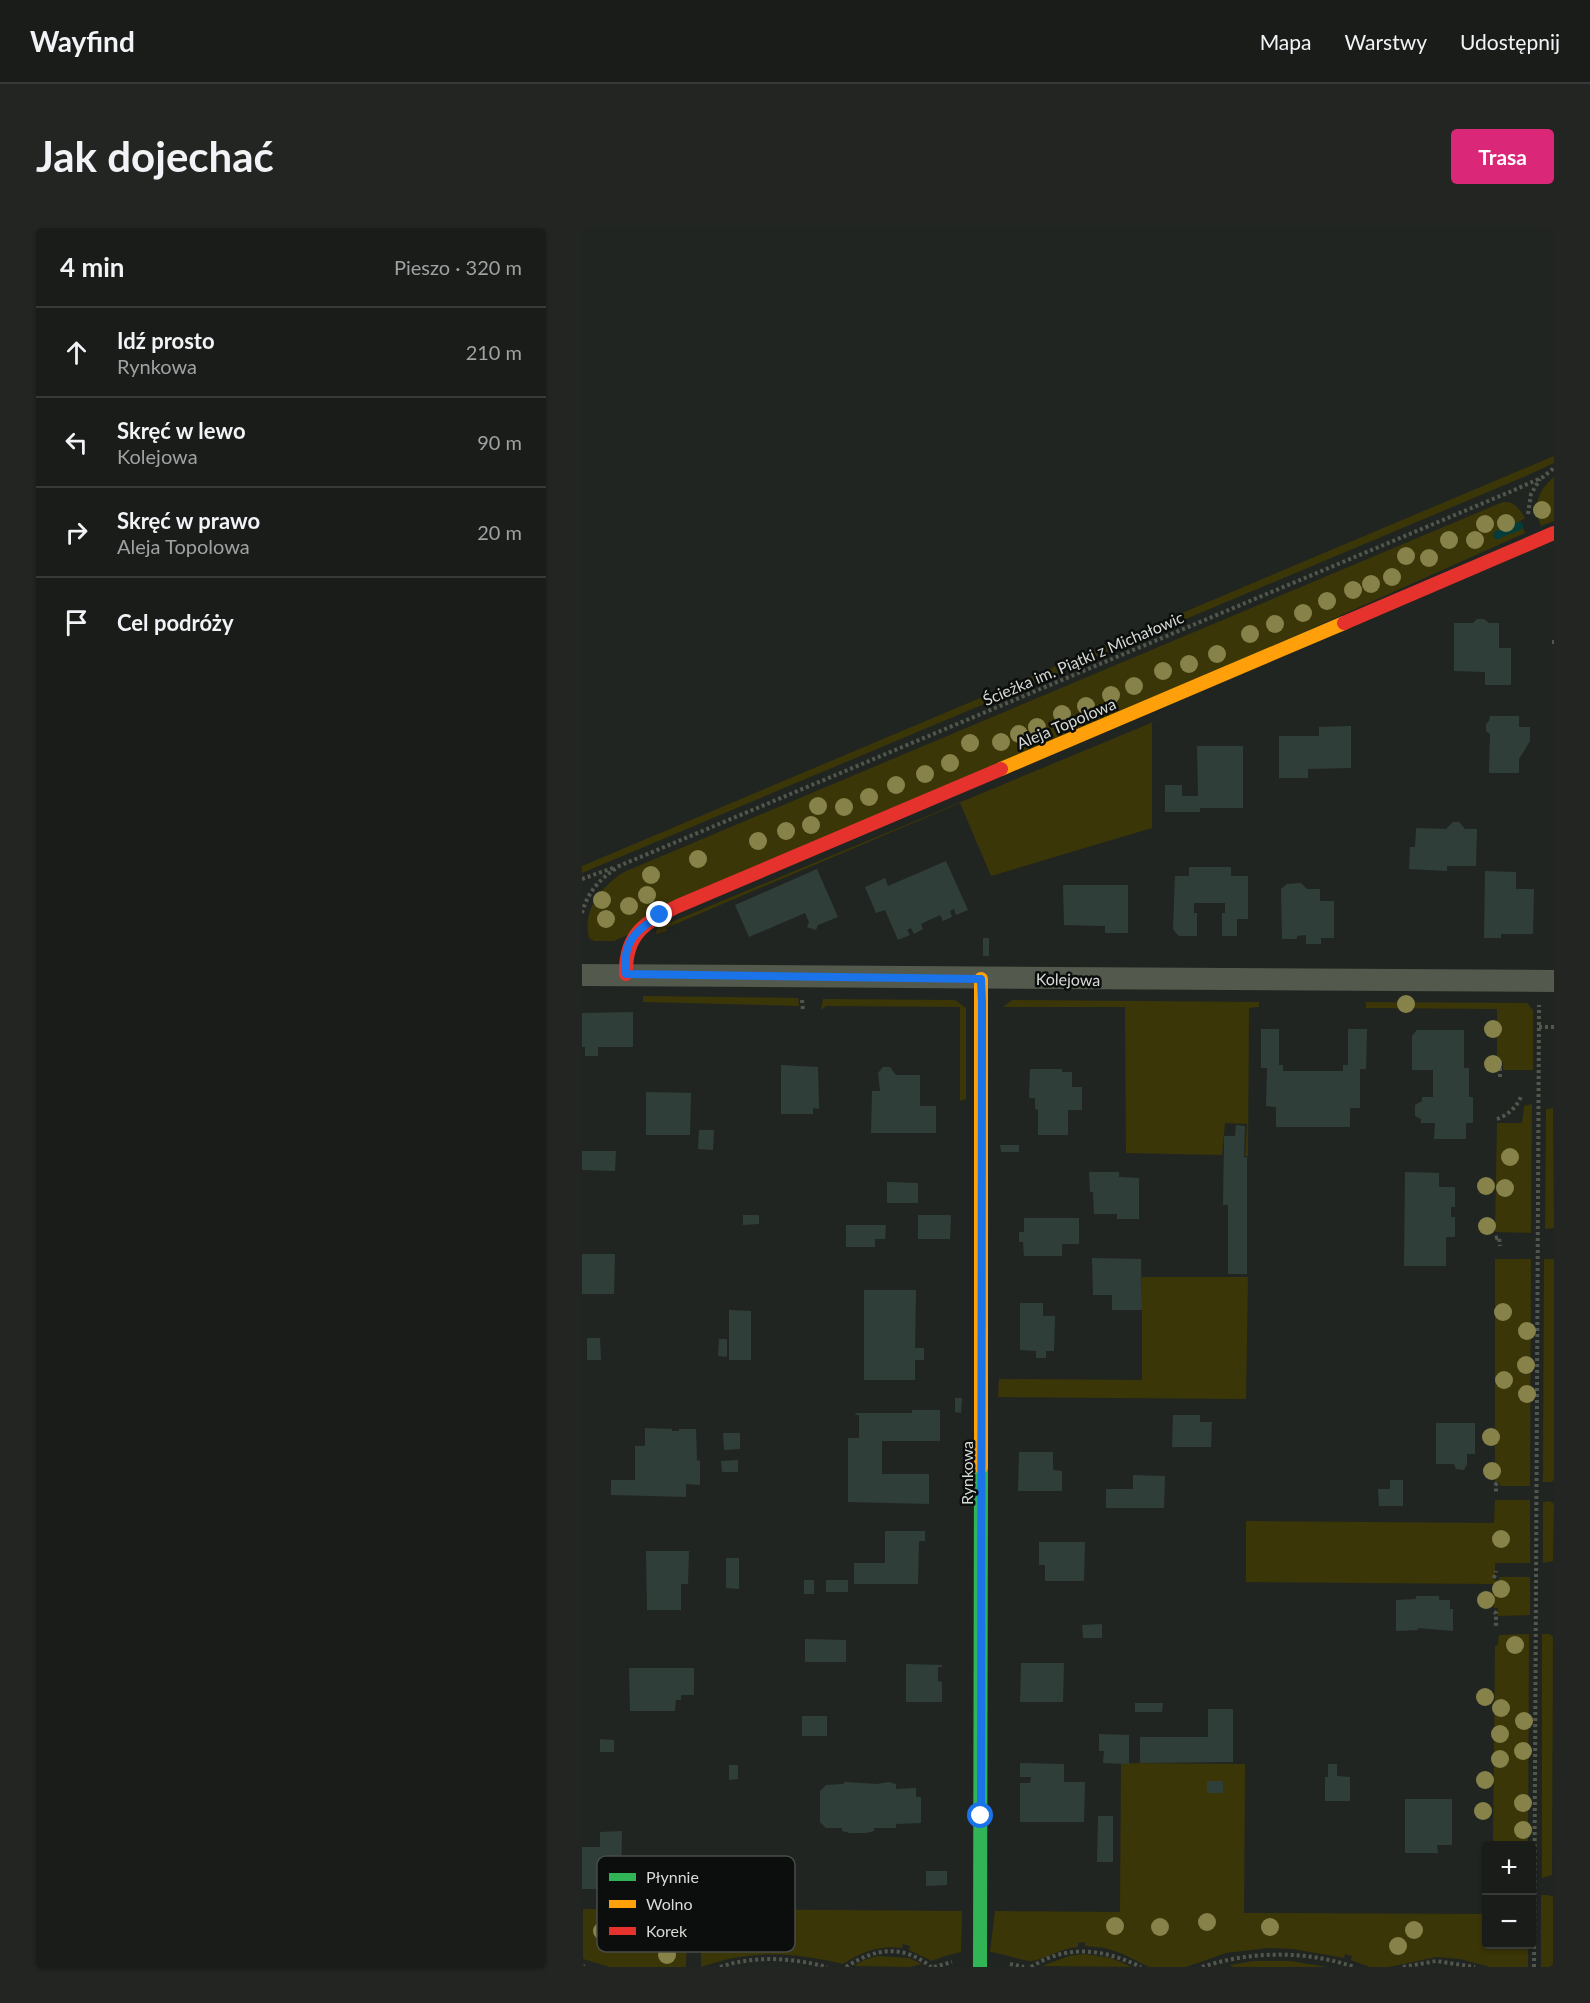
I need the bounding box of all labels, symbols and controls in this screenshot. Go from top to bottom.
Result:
text: Wayfind [30,24,135,58]
text: Mapa [1260,29,1312,54]
text: Warstwy [1345,29,1427,54]
text: Udostępnij [1460,29,1560,54]
button: Trasa [1451,129,1554,184]
text: Jak dojechać [36,131,274,181]
text: 4 min [60,251,124,283]
text: Pieszo · 320 m [394,255,522,279]
text: Idź prosto [117,327,215,354]
icon: ahead [60,336,93,369]
text: 210 m [466,340,522,364]
text: Rynkowa [117,354,197,378]
text: Skręć w lewo [117,417,246,444]
icon: left [60,426,93,459]
text: 90 m [477,430,522,454]
text: Kolejowa [117,444,198,468]
text: Skręć w prawo [117,507,260,534]
icon: right [60,516,93,549]
text: 20 m [477,520,522,544]
text: Aleja Topolowa [117,534,250,558]
icon: arrive [60,606,93,639]
street label: Ścieżka im. Piątki z Michałowic [980,607,1187,709]
text: Cel podróży [117,609,234,636]
street label: Aleja Topolowa [1013,694,1119,752]
route end [646,901,672,927]
street label: Kolejowa [1036,969,1100,989]
street label: Rynkowa [957,1441,976,1505]
route start [967,1802,993,1828]
map controls [1482,1841,1536,1949]
button: + [1482,1841,1536,1895]
legend [597,1856,795,1952]
text: Płynnie [646,1867,699,1886]
text: Wolno [646,1894,693,1913]
button: − [1482,1895,1536,1949]
text: Korek [646,1921,688,1940]

